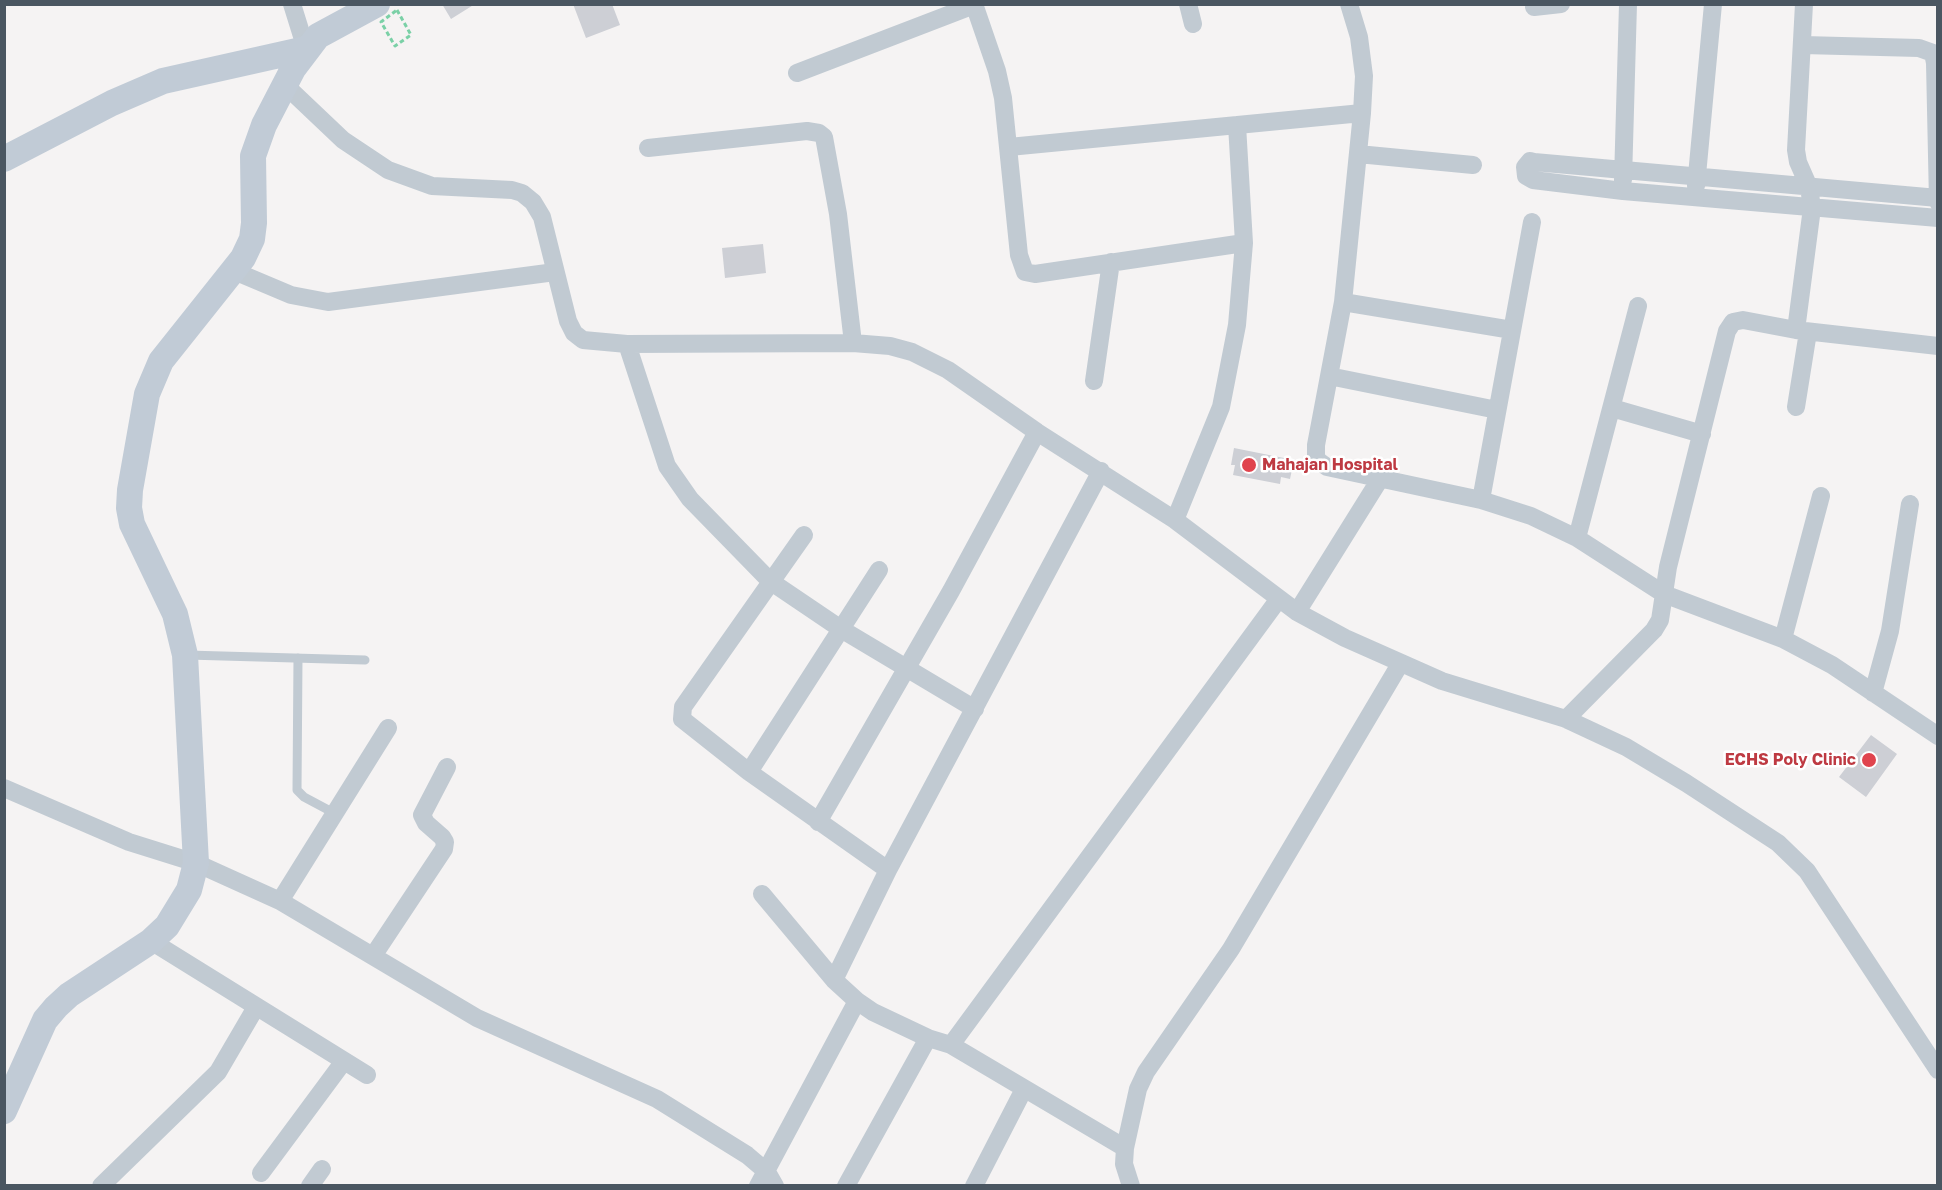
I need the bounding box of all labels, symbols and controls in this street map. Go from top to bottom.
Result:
place label: Mahajan Hospital [1262,455,1398,475]
marker: Mahajan Hospital [1240,456,1258,474]
place label: ECHS Poly Clinic [1725,750,1856,770]
marker: ECHS Poly Clinic [1860,751,1878,769]

